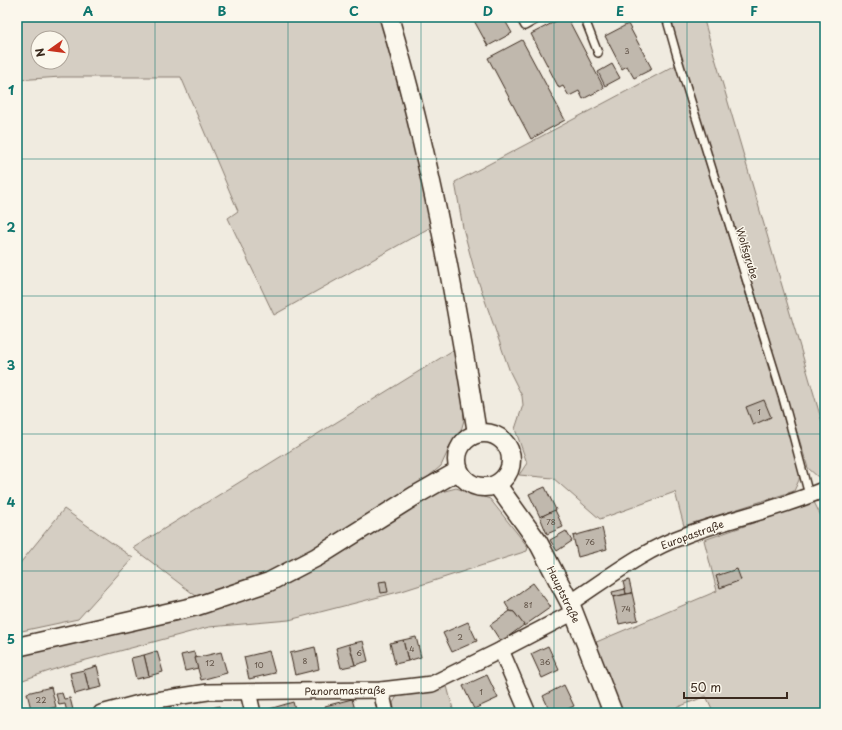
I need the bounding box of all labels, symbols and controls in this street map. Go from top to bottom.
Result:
text: A [83,1,93,20]
text: B [218,1,227,20]
text: C [349,1,359,20]
text: D [483,1,493,20]
text: E [616,1,624,20]
text: F [750,1,758,20]
north arrow [30,30,70,70]
house number: 3 [624,45,630,57]
text: N [30,46,49,59]
text: 1 [8,80,14,99]
text: 2 [6,217,16,236]
street label: Wolfsgrube [733,225,763,281]
text: 3 [7,355,16,374]
house number: 1 [757,406,761,418]
text: 4 [7,492,16,511]
house number: 78 [546,516,556,528]
street label: Europastraße [658,516,726,552]
house number: 76 [585,536,595,548]
street label: Hauptstraße [544,563,584,625]
house number: 81 [524,599,533,611]
house number: 74 [621,603,631,615]
text: 5 [7,629,15,648]
house number: 2 [457,631,463,643]
house number: 4 [409,643,415,655]
house number: 6 [356,647,362,659]
house number: 8 [303,655,308,667]
house number: 36 [540,656,551,668]
house number: 12 [205,657,215,669]
house number: 10 [254,659,264,671]
scale bar [684,674,787,700]
text: 50 m [690,678,721,696]
street label: Panoramastraße [304,682,386,698]
house number: 1 [479,686,483,698]
house number: 22 [36,694,46,706]

